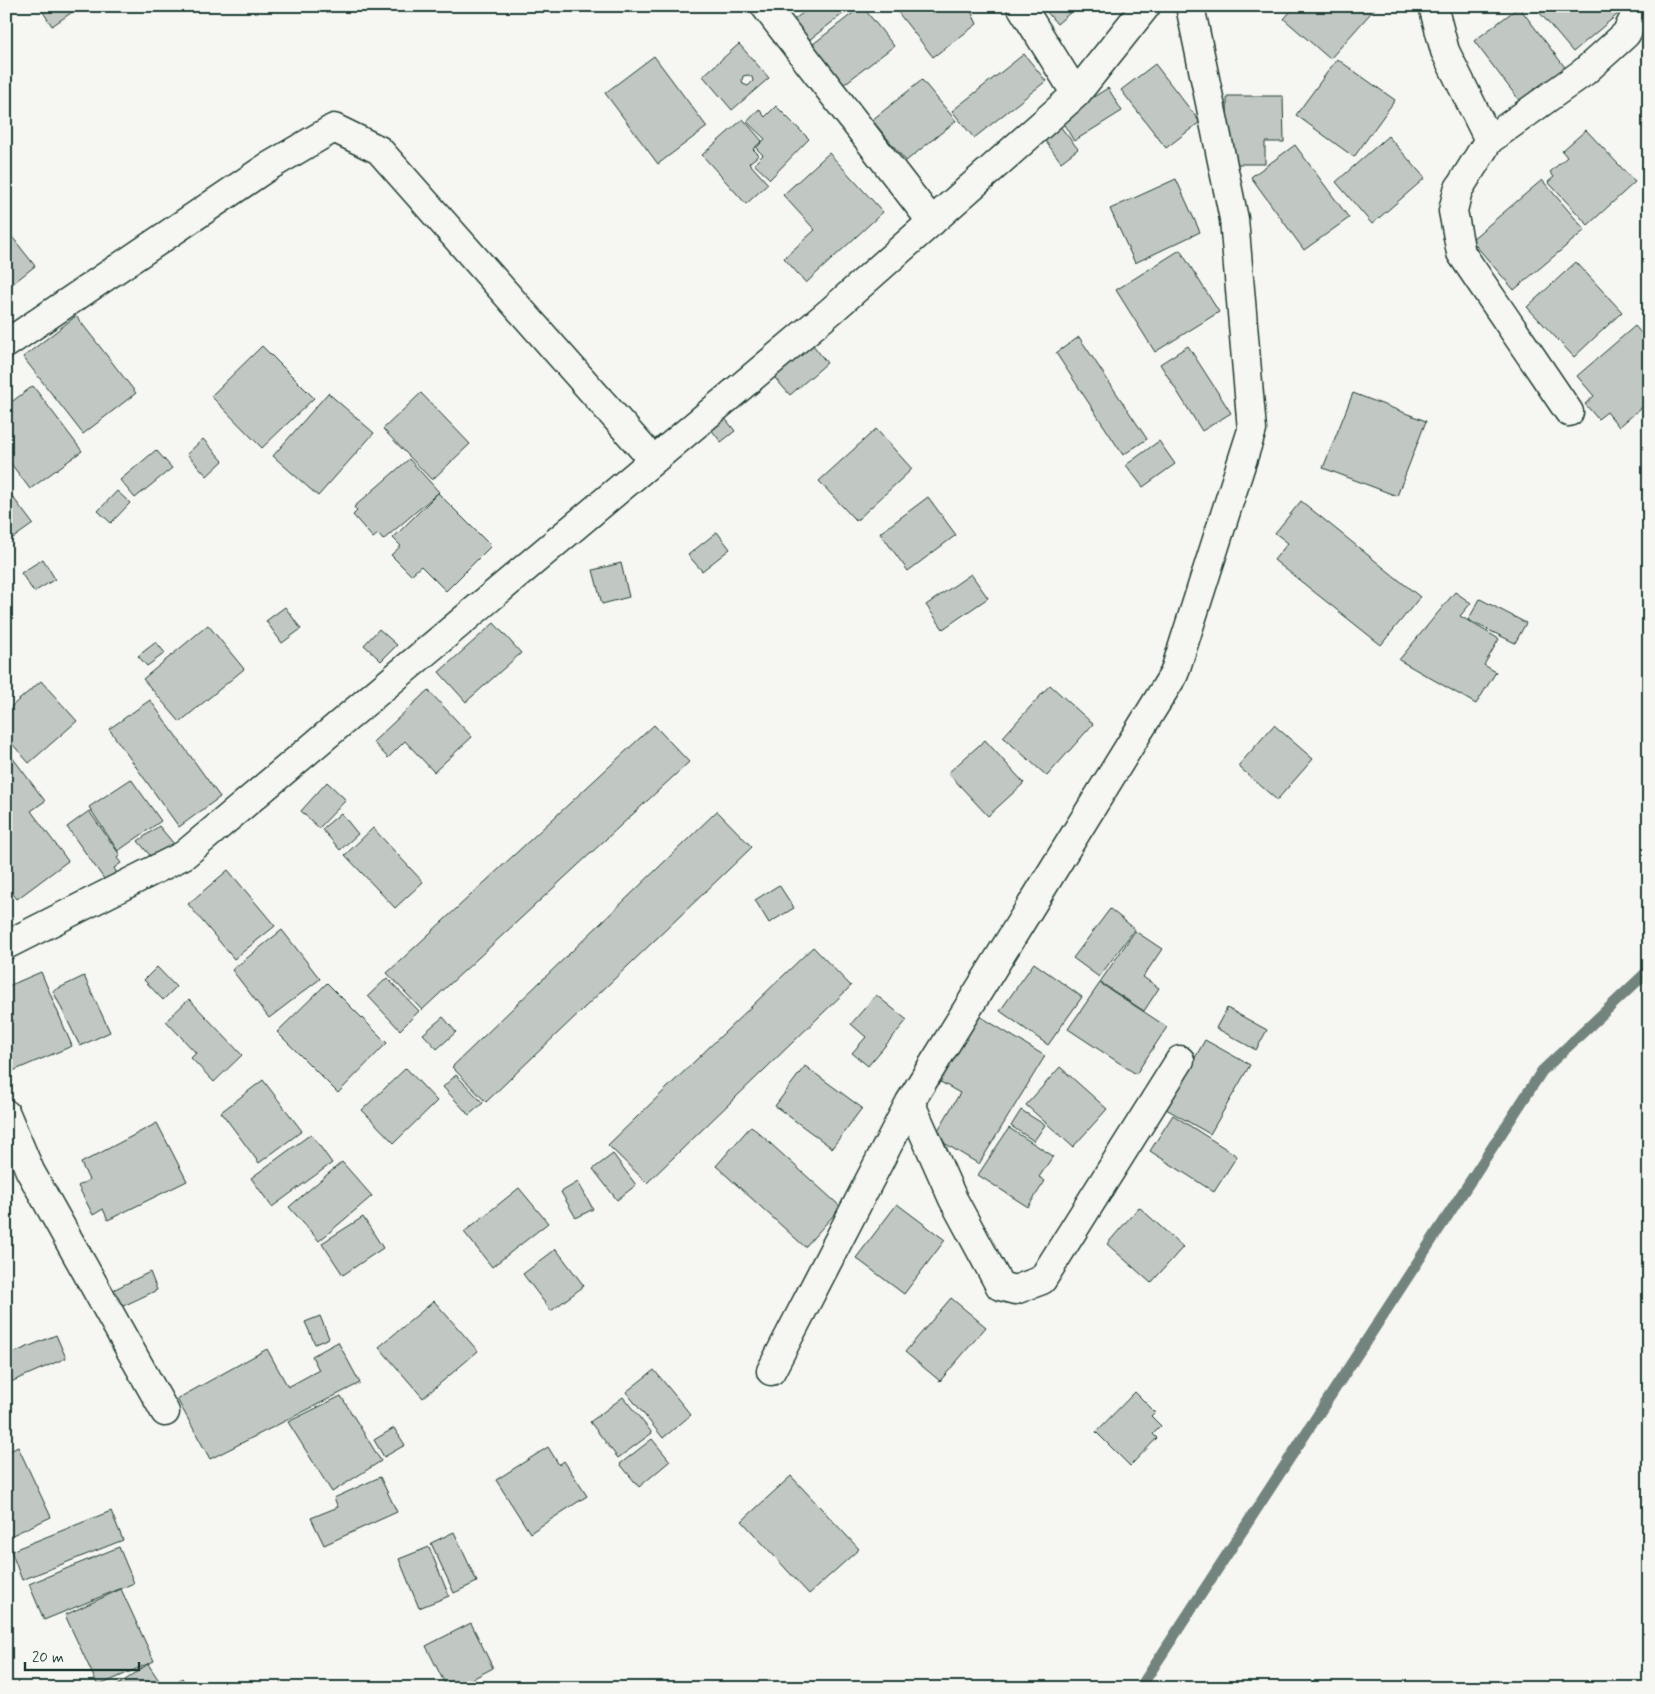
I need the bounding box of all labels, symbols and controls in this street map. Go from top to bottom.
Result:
scale bar [25,1639,139,1671]
text: 20 m [32,1648,64,1668]

